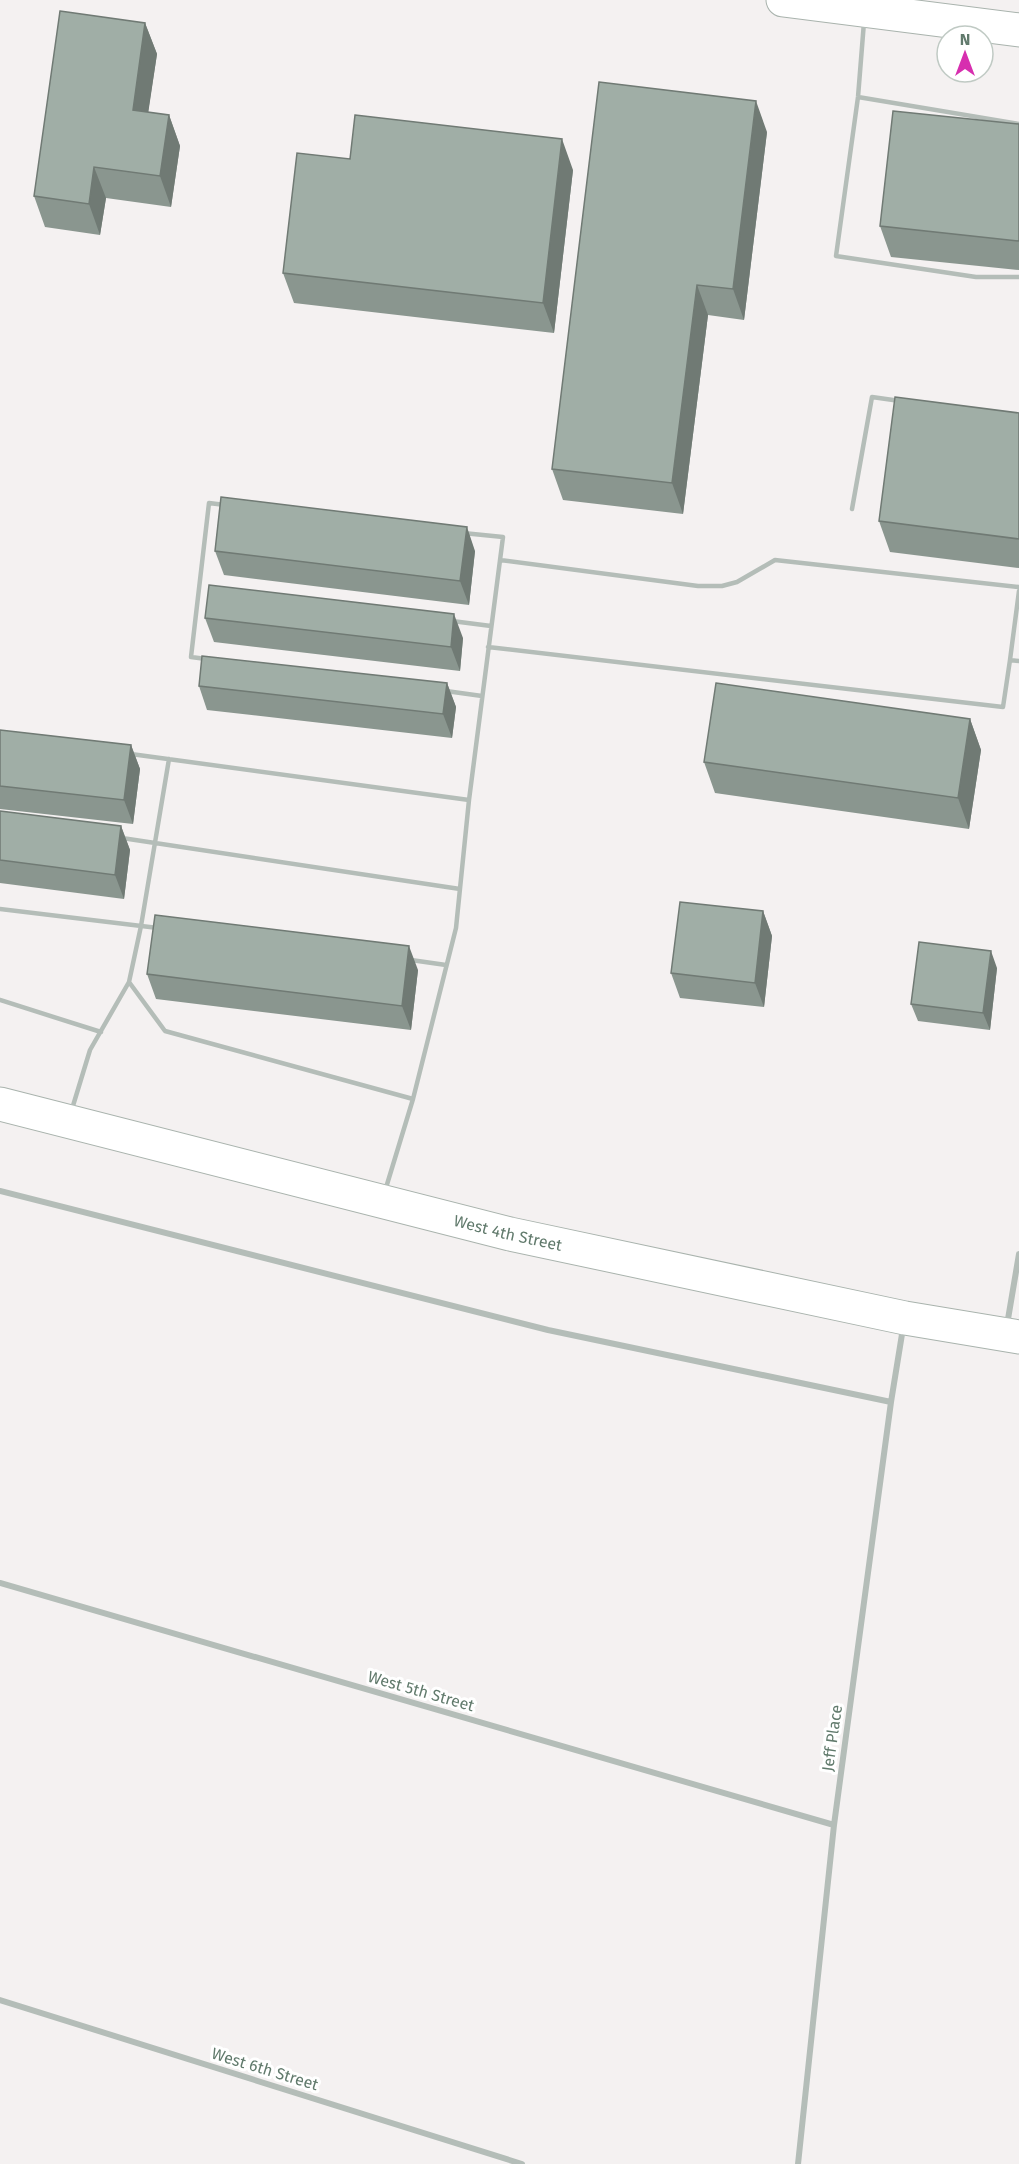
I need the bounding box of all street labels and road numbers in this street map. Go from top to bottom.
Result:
street label: West 4th Street [452,1211,564,1254]
street label: West 5th Street [366,1667,477,1715]
street label: Jeff Place [818,1703,846,1773]
street label: West 6th Street [209,2044,321,2094]

